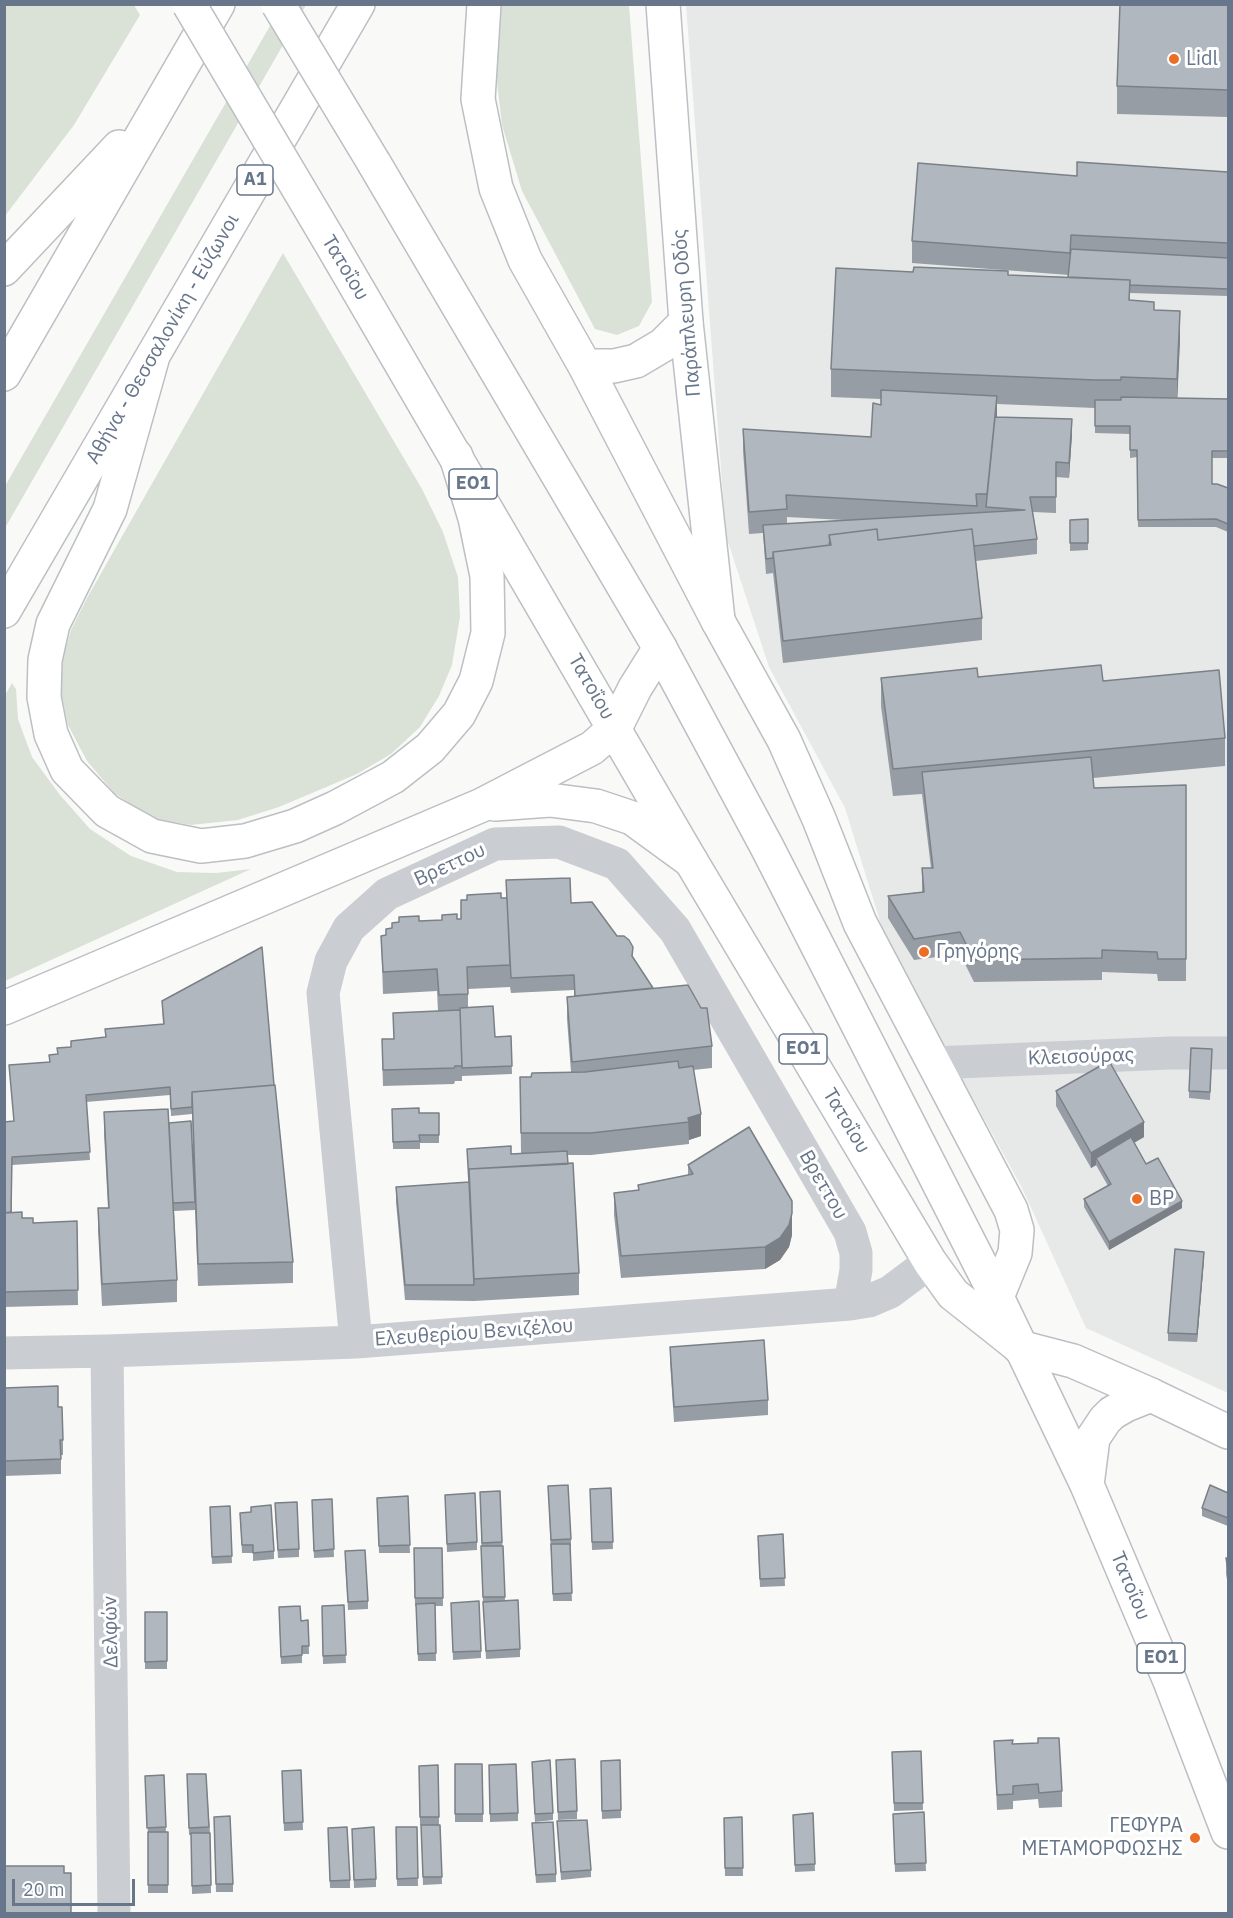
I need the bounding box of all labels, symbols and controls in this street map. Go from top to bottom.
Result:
place label: Lidl [1186,47,1218,71]
marker: Lidl [1167,52,1181,66]
road number: Α1 [237,165,273,195]
street label: Αθήνα - Θεσσαλονίκη - Εύζωνοι [81,210,245,468]
street label: Παράπλευρη Οδός [668,228,706,398]
street label: Τατοΐου [316,231,374,305]
road number: ΕΟ1 [449,469,497,499]
street label: Τατοΐου [563,650,619,724]
street label: Βρεττου [411,838,489,892]
place label: Γρηγόρης [936,940,1019,964]
marker: Γρηγόρης [917,945,931,959]
road number: ΕΟ1 [779,1034,827,1064]
street label: Κλεισούρας [1027,1043,1135,1071]
street label: Τατοΐου [817,1084,875,1158]
street label: Βρεττου [794,1146,852,1224]
place label: BP [1149,1187,1174,1211]
marker: BP [1130,1192,1144,1206]
street label: Ελευθερίου Βενιζέλου [374,1314,574,1352]
street label: Τατοΐου [1105,1548,1155,1624]
street label: Δελφών [98,1596,124,1668]
road number: ΕΟ1 [1137,1643,1185,1673]
place label: ΓΕΦΥΡΑ ΜΕΤΑΜΟΡΦΩΣΗΣ [1021,1814,1183,1861]
marker: ΓΕΦΥΡΑ ΜΕΤΑΜΟΡΦΩΣΗΣ [1188,1831,1202,1845]
scale bar [15,1867,138,1905]
text: 20 m [23,1878,65,1901]

